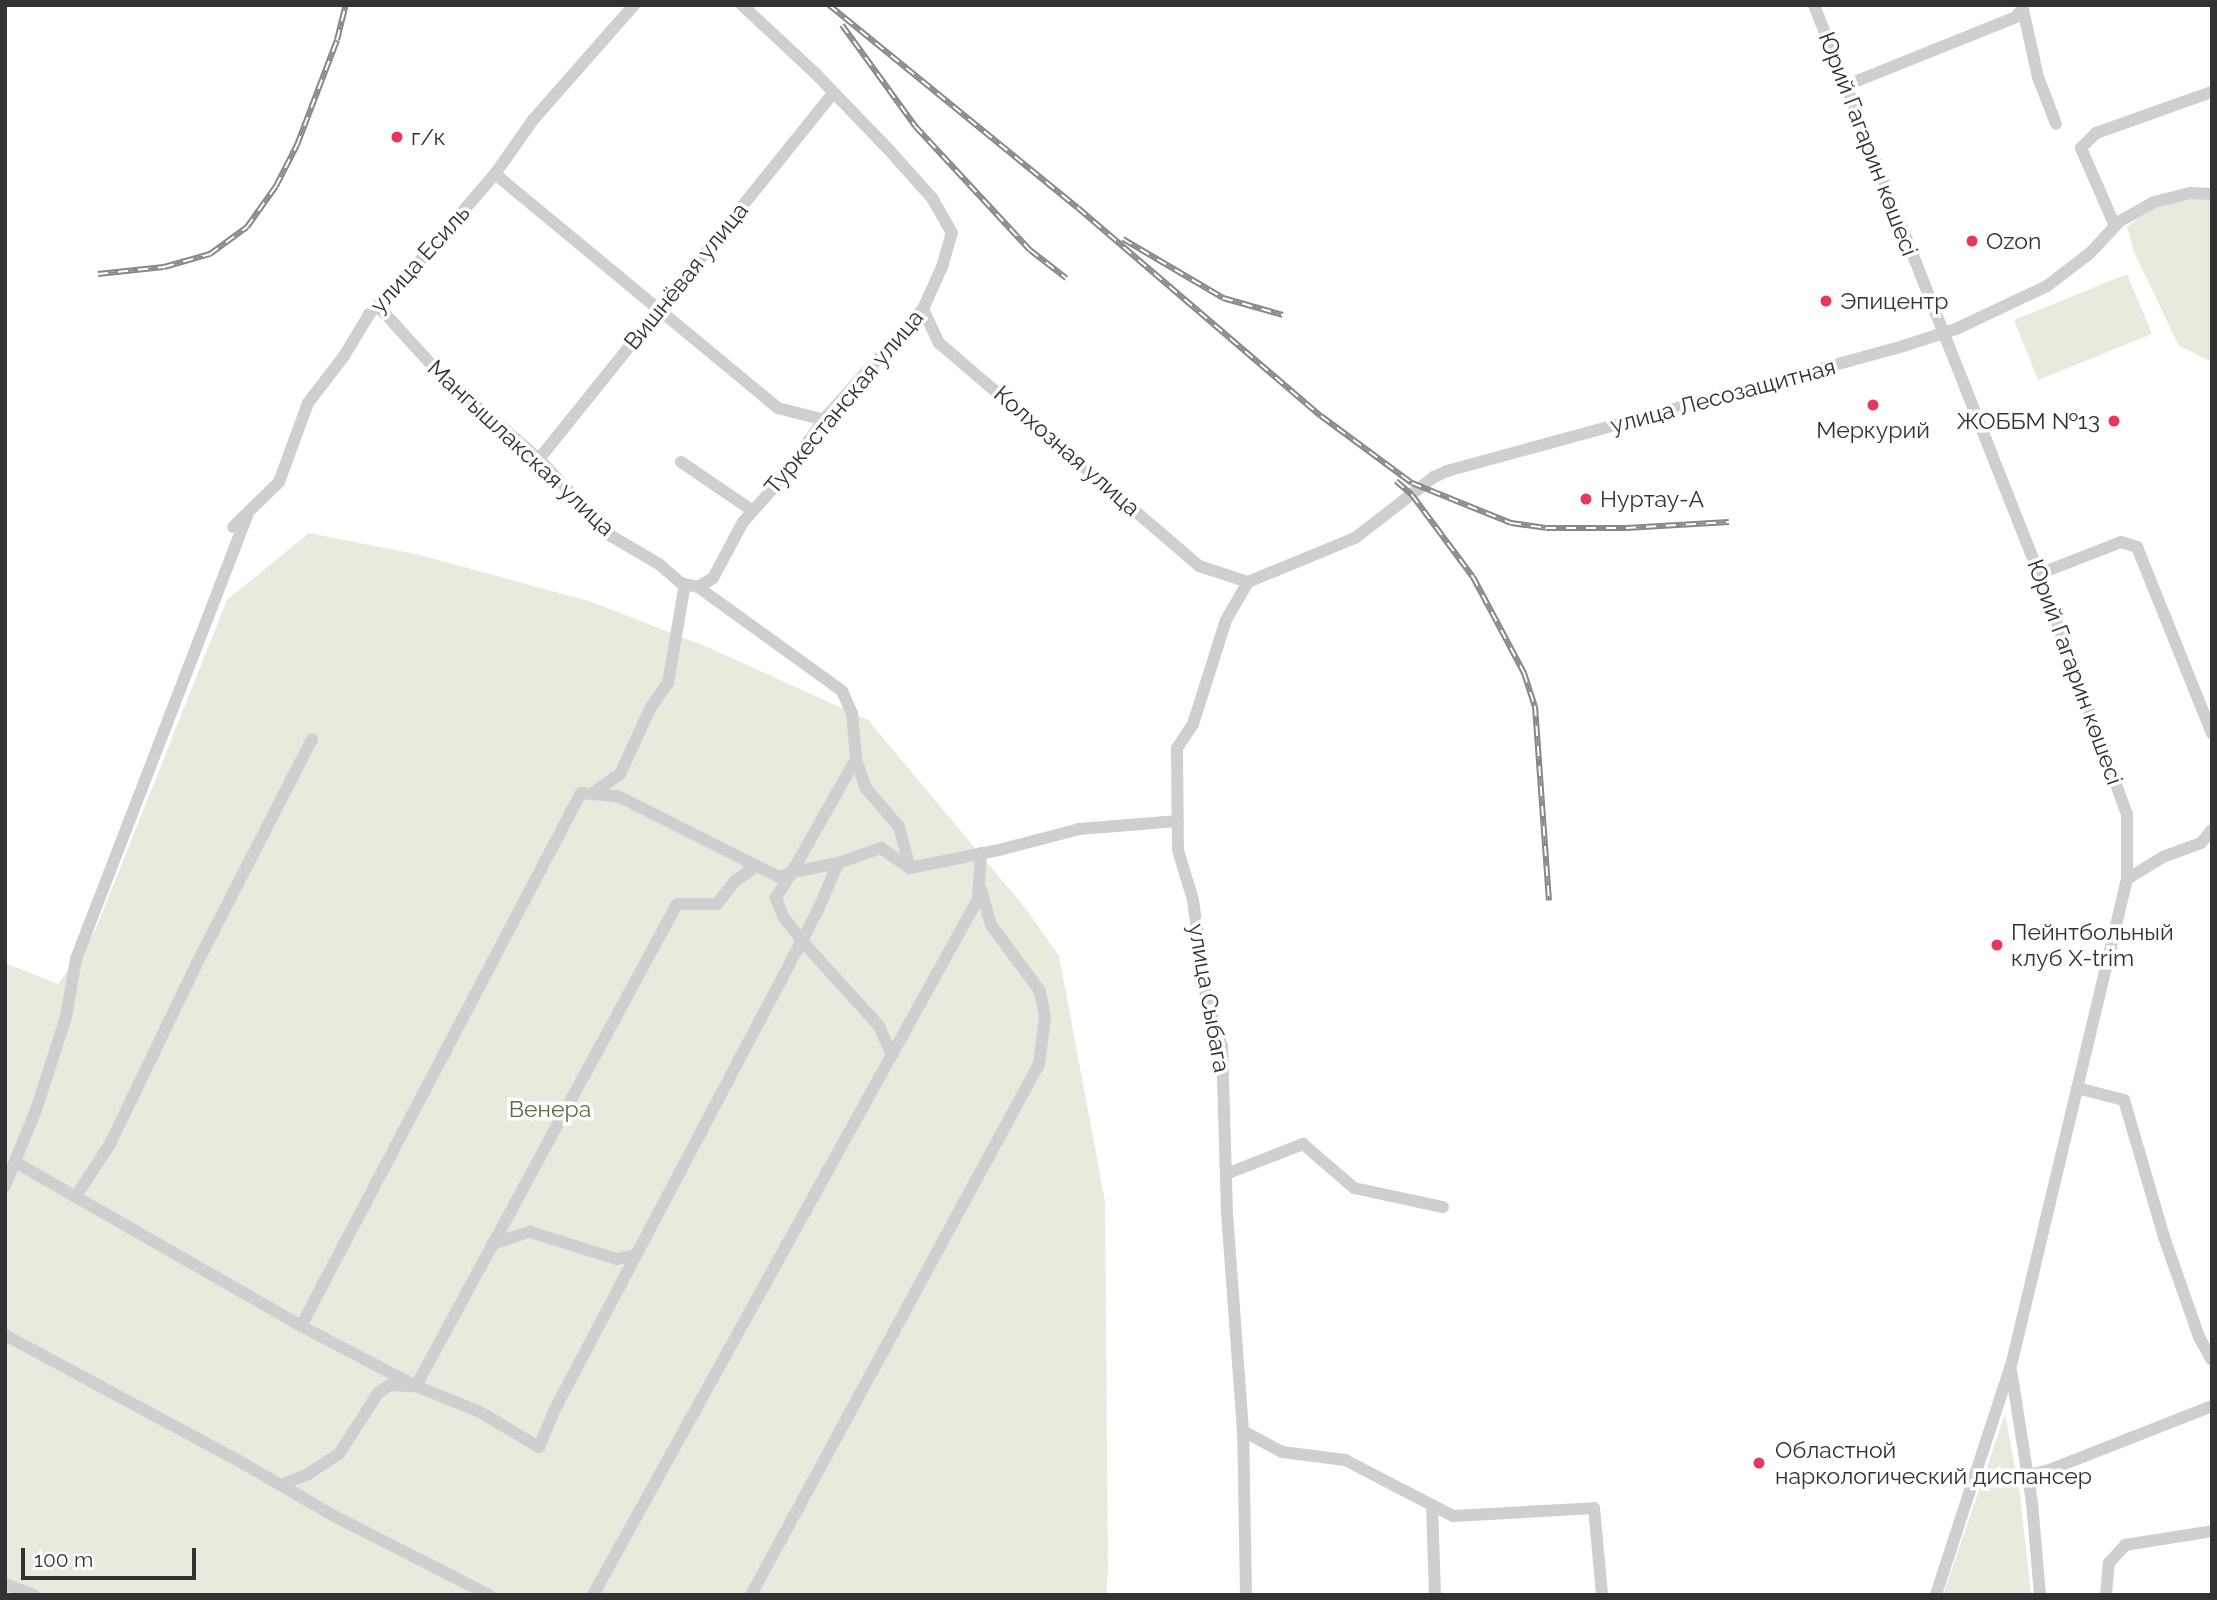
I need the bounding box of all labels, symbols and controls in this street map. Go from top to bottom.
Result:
street label: Юрий Гагарин көшесі [1813,28,1923,260]
place label: г/к [411,123,446,151]
marker: г/к [389,129,405,145]
street label: Вишнёвая улица [618,197,754,355]
street label: улица Есиль [365,200,475,318]
place label: Ozon [1986,227,2041,255]
marker: Ozon [1964,233,1980,249]
place label: Эпицентр [1840,287,1948,315]
marker: Эпицентр [1818,293,1834,309]
street label: Туркестанская улица [759,304,929,500]
street label: улица Лесозащитная [1607,353,1839,439]
street label: Мангышлакская улица [422,354,620,542]
street label: Колхозная улица [988,380,1146,522]
marker: Меркурий [1865,397,1881,413]
place label: ЖОББМ №13 [1957,407,2100,435]
marker: ЖОББМ №13 [2106,413,2122,429]
place label: Меркурий [1816,416,1930,444]
place label: Нуртау-А [1600,485,1704,513]
marker: Нуртау-А [1578,491,1594,507]
street label: Юрий Гагарин көшесі [2021,556,2129,788]
place label: Пейнтбольный клуб X-trim [2011,918,2174,972]
street label: улица Сыбага [1182,921,1236,1075]
marker: Пейнтбольный клуб X-trim [1989,937,2005,953]
park label: Венера [509,1095,591,1123]
place label: Областной наркологический диспансер [1775,1436,2092,1490]
marker: Областной наркологический диспансер [1749,1453,1769,1473]
scale bar [24,1534,200,1578]
text: 100 m [34,1547,93,1572]

